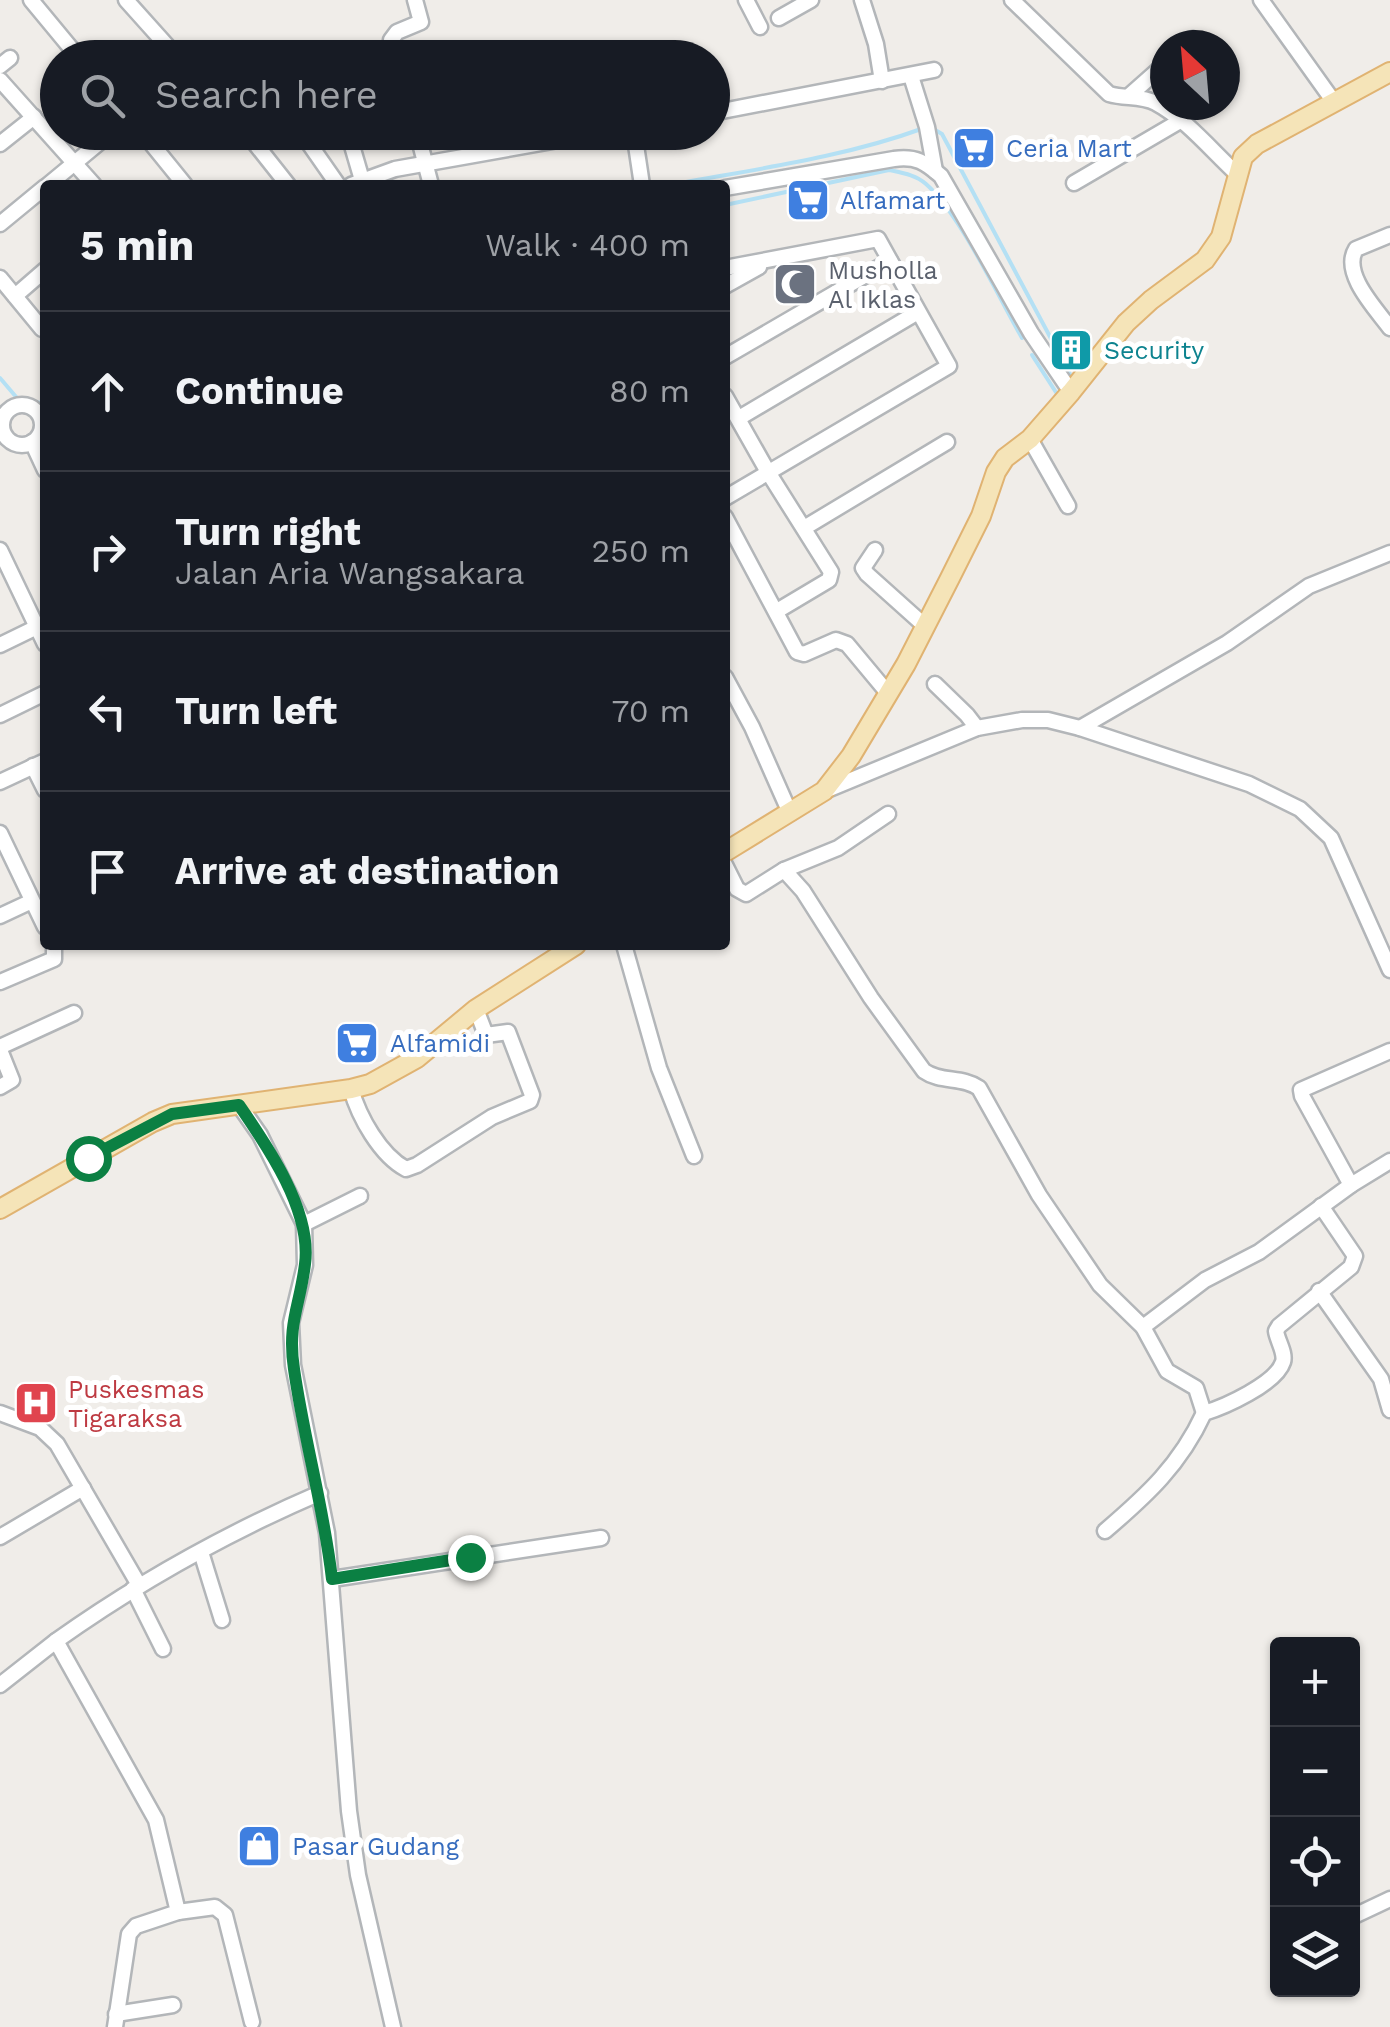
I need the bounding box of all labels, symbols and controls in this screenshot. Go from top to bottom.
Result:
north arrow [1150,30,1240,120]
search box [40,40,730,150]
icon: search [75,68,130,123]
text: Search here [155,73,378,117]
supermarket icon: Ceria Mart [951,125,997,171]
place label: Ceria Mart [1006,134,1132,163]
supermarket icon: Alfamart [785,177,831,223]
place label: Alfamart [840,186,946,215]
text: 5 min [80,221,194,270]
text: Walk · 400 m [485,226,690,264]
place label: Musholla Al Iklas [828,256,938,314]
mosque icon: Musholla Al Iklas [772,261,818,307]
building icon: Security [1048,327,1094,373]
place label: Security [1104,336,1204,365]
icon: ahead [80,364,135,419]
text: Continue [175,369,344,413]
text: 80 m [609,372,690,410]
text: Turn right [175,510,361,554]
icon: right [80,524,135,579]
text: 250 m [591,532,690,570]
text: Jalan Aria Wangsakara [175,554,524,592]
icon: left [80,684,135,739]
text: Turn left [175,689,337,733]
text: 70 m [611,692,690,730]
icon: arrive [80,844,135,899]
text: Arrive at destination [175,849,560,893]
supermarket icon: Alfamidi [334,1020,380,1066]
place label: Alfamidi [390,1029,490,1058]
route start [66,1136,112,1182]
place label: Puskesmas Tigaraksa [68,1375,204,1433]
hospital icon: Puskesmas Tigaraksa [13,1380,59,1426]
route end [448,1535,494,1581]
map controls [1270,1637,1360,1997]
button: + [1270,1637,1360,1727]
button: − [1270,1727,1360,1817]
button: locate [1270,1817,1360,1907]
shop icon: Pasar Gudang [236,1823,282,1869]
place label: Pasar Gudang [292,1832,460,1861]
button: layers [1270,1907,1360,1997]

